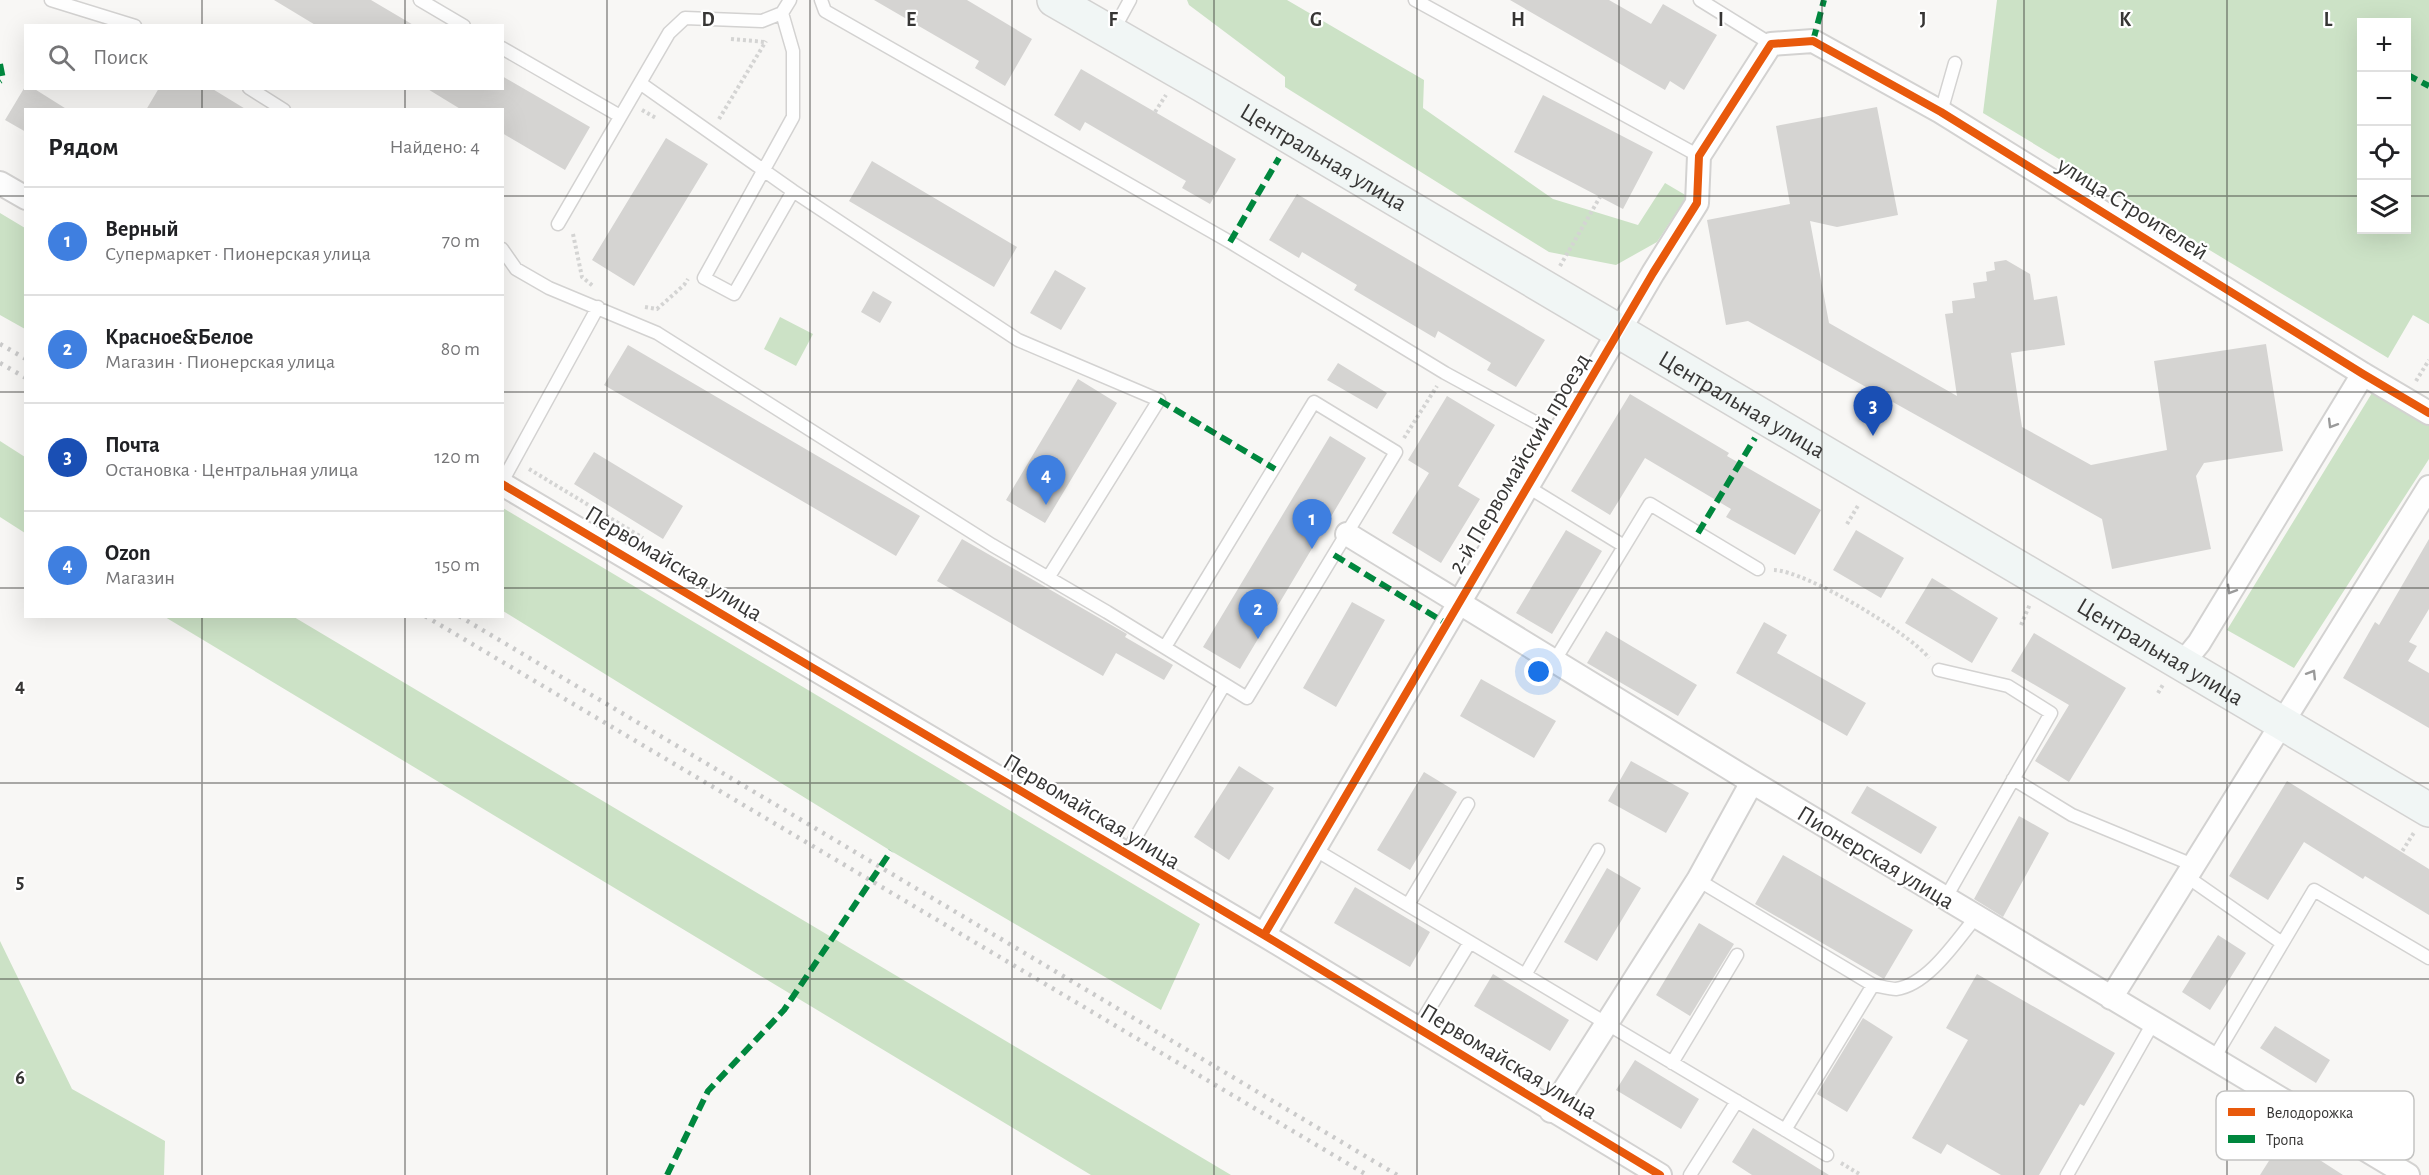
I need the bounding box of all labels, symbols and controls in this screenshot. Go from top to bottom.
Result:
text: D [701,10,715,30]
text: E [906,10,916,30]
text: F [1108,10,1118,30]
text: G [1310,10,1322,30]
text: H [1511,10,1525,30]
text: I [1718,10,1724,30]
text: J [1920,10,1926,30]
text: K [2119,10,2131,30]
text: L [2324,10,2333,30]
map controls [2357,18,2411,234]
button: + [2357,18,2411,72]
search box [24,24,504,90]
icon: search [45,41,78,74]
text: Поиск [93,46,148,68]
button: − [2357,72,2411,126]
street label: Центральная улица [1236,99,1411,216]
button: locate [2357,126,2411,180]
text: Рядом [48,134,119,160]
text: Найдено: 4 [390,137,480,157]
street label: улица Строителей [2052,152,2212,265]
button: layers [2357,180,2411,234]
text: Верный [105,218,179,240]
text: 1 [64,231,71,251]
text: 70 m [442,231,480,251]
text: Супермаркет · Пионерская улица [105,244,371,264]
text: Красное&Белое [105,326,253,348]
text: 2 [63,339,72,359]
text: 80 m [441,339,480,359]
street label: Центральная улица [1654,347,1829,463]
street label: 2-й Первомайский проезд [1444,349,1595,578]
text: Магазин · Пионерская улица [105,352,335,372]
pin: 3 [1854,386,1892,436]
one-way arrow [2328,418,2340,428]
text: Почта [105,434,160,456]
text: 3 [63,447,72,467]
text: 120 m [434,447,480,467]
pin: 4 [1026,456,1066,505]
text: Остановка · Центральная улица [105,460,358,480]
pin: 1 [1292,500,1332,549]
street label: Первомайская улица [581,502,766,626]
text: Ozon [105,542,151,564]
text: 4 [62,555,73,575]
text: 150 m [435,555,480,575]
text: Магазин [105,568,175,588]
one-way arrow [2227,584,2238,595]
pin: 2 [1238,590,1278,639]
street label: Центральная улица [2073,594,2247,711]
your location [1524,657,1553,686]
one-way arrow [2304,670,2316,680]
text: 4 [15,676,25,696]
street label: Первомайская улица [999,750,1184,874]
street label: Пионерская улица [1793,802,1958,914]
text: 5 [16,872,24,892]
street label: Первомайская улица [1416,1000,1601,1124]
text: 6 [15,1068,25,1088]
legend [2216,1091,2414,1160]
text: Велодорожка [2266,1105,2353,1121]
text: Тропа [2266,1132,2304,1148]

